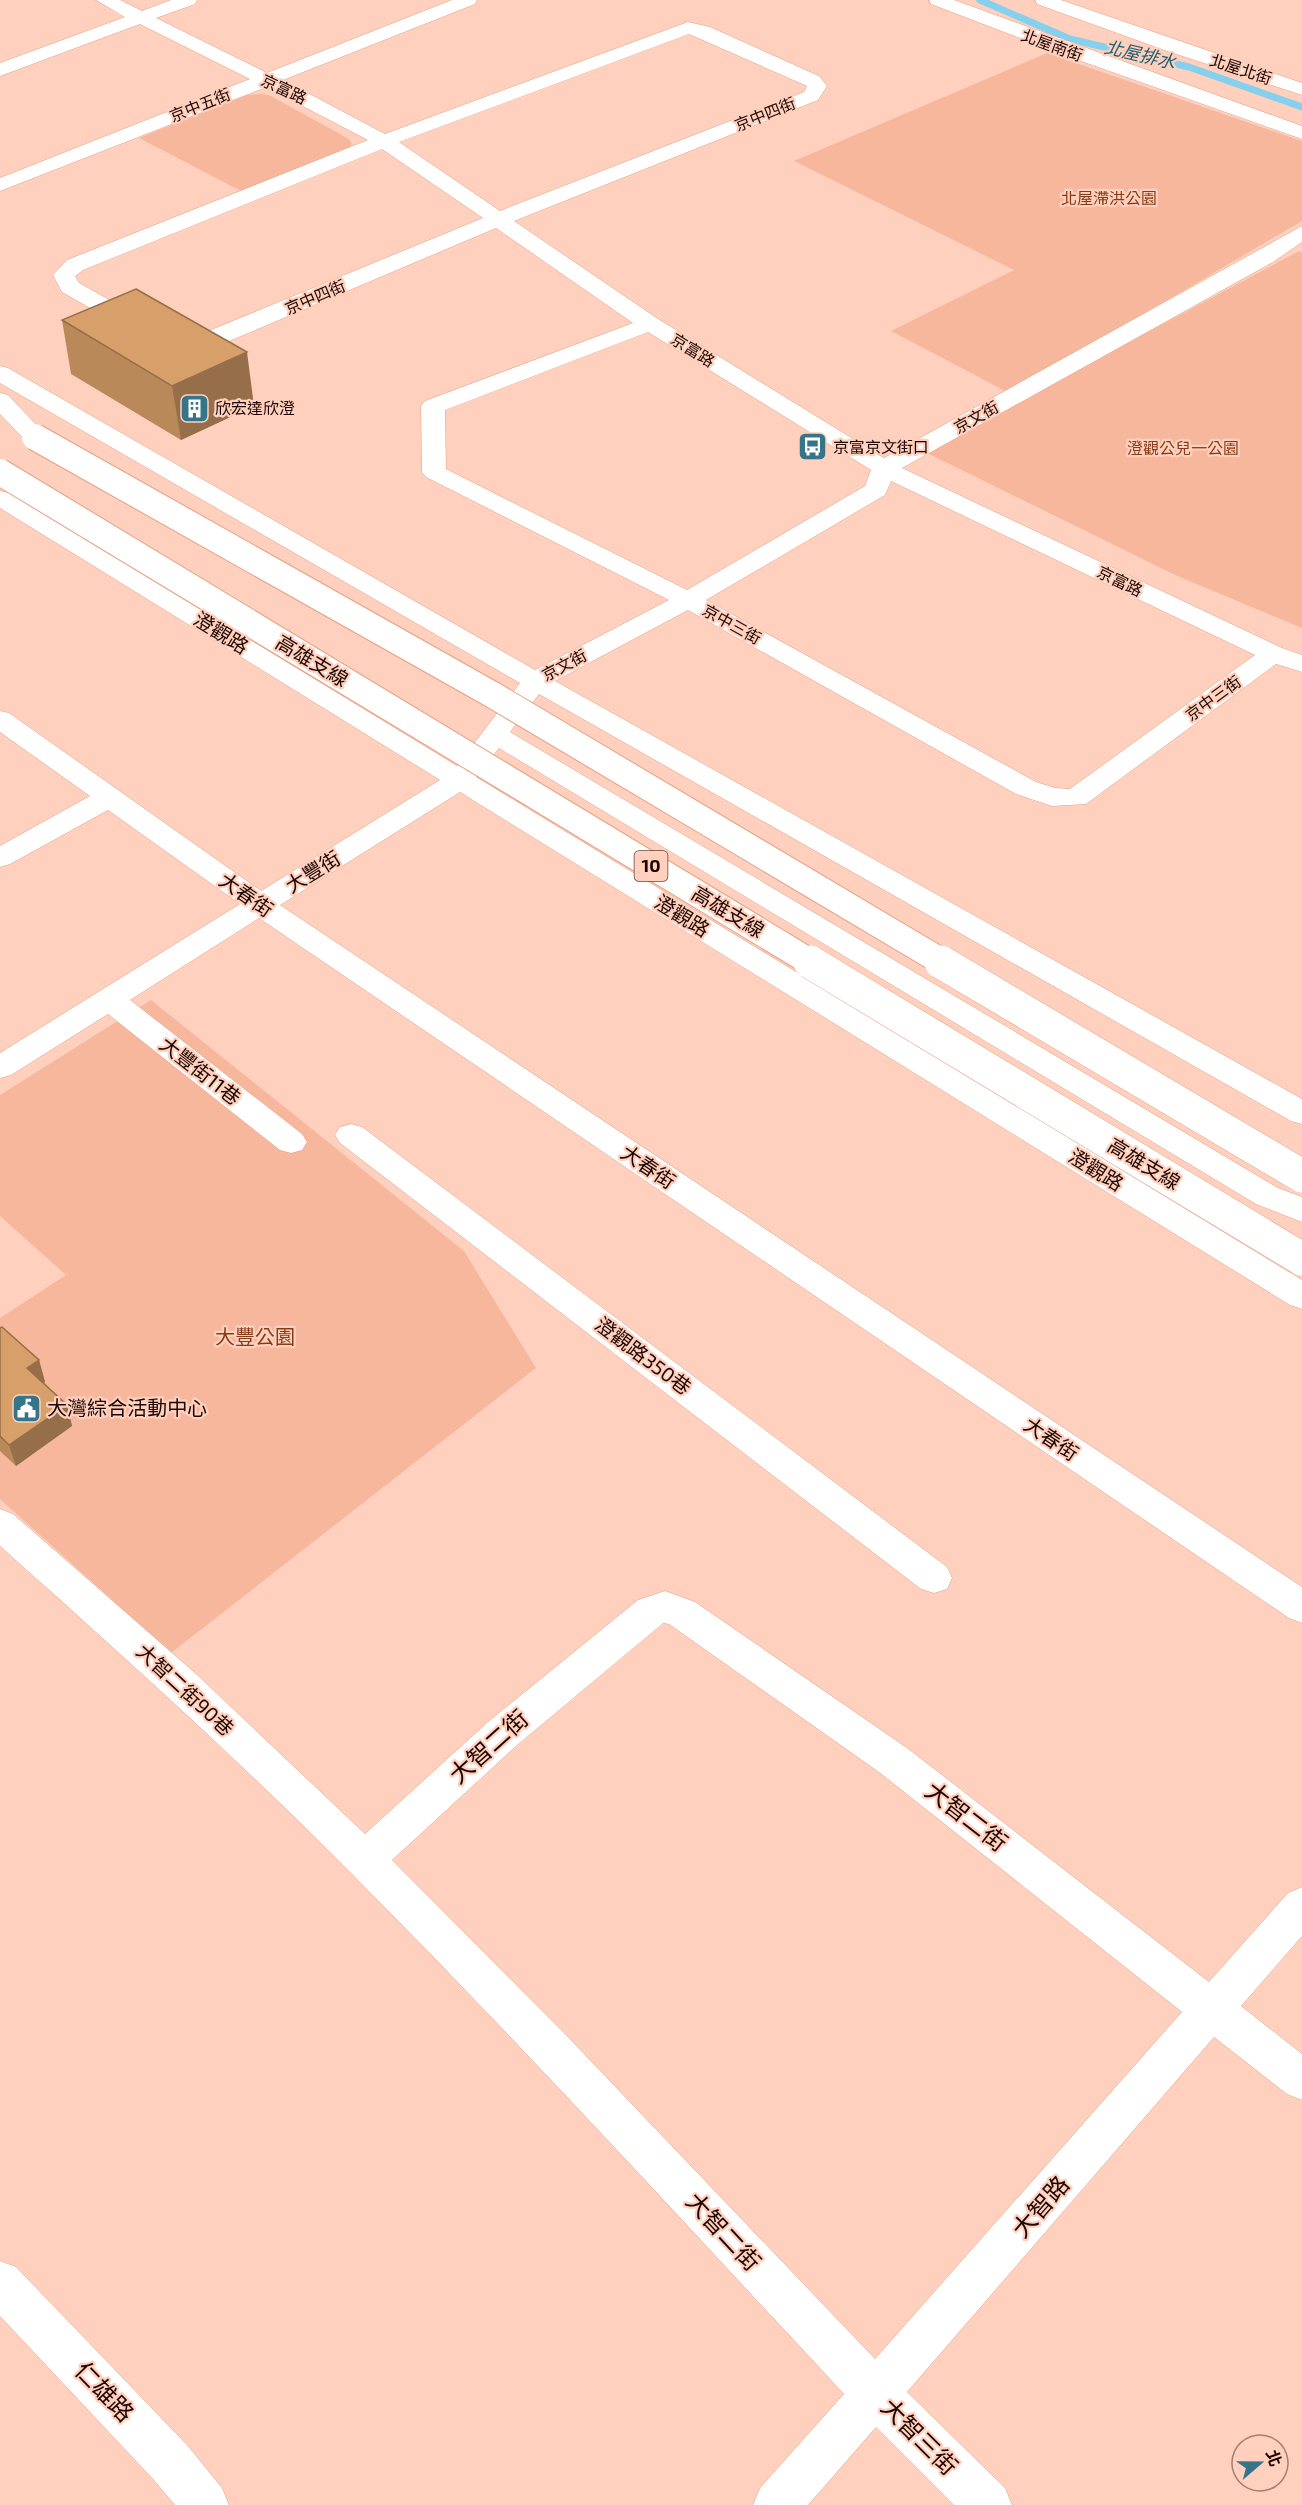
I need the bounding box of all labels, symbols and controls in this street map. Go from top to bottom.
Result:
street label: 北屋南街 [1019,25,1085,64]
water label: 北屋排水 [1103,35,1179,73]
street label: 北屋北街 [1208,50,1275,87]
street label: 京富路 [258,70,310,107]
street label: 京中五街 [167,84,233,125]
street label: 京中四街 [732,93,798,134]
park label: 北屋滯洪公園 [1061,188,1157,207]
street label: 京中四街 [282,275,348,318]
street label: 京富路 [668,329,719,370]
building icon: 欣宏達欣澄 [178,392,210,424]
street label: 京文街 [950,397,1001,437]
place label: 欣宏達欣澄 [215,398,295,417]
bus stop icon: 京富京文街口 [796,431,828,463]
place label: 京富京文街口 [833,437,929,456]
park label: 澄觀公兒一公園 [1127,438,1239,457]
street label: 京富路 [1094,561,1146,600]
street label: 京中三街 [700,600,765,647]
street label: 澄觀路 [190,606,253,658]
street label: 高雄支線 [272,629,353,691]
street label: 京文街 [538,645,589,684]
street label: 京中三街 [1181,671,1244,724]
street label: 大豐街 [281,845,344,897]
road number: 10 [634,851,668,881]
street label: 大春街 [215,867,278,921]
street label: 高雄支線 [688,880,769,942]
street label: 澄觀路 [651,889,714,941]
street label: 大豐街11巷 [155,1031,246,1109]
street label: 高雄支線 [1104,1132,1185,1194]
street label: 大春街 [617,1139,680,1193]
street label: 澄觀路 [1065,1143,1128,1195]
street label: 澄觀路350巷 [591,1311,696,1399]
park label: 大豐公園 [215,1324,295,1348]
public building icon: 大灣綜合活動中心 [10,1392,42,1424]
place label: 大灣綜合活動中心 [47,1395,207,1419]
street label: 大春街 [1020,1411,1083,1465]
street label: 大智二街90巷 [132,1638,239,1740]
street label: 大智二街 [443,1703,533,1789]
street label: 大智二街 [920,1775,1014,1857]
street label: 大智路 [1005,2169,1074,2243]
street label: 大智二街 [681,2186,767,2276]
street label: 仁雄路 [70,2355,141,2427]
street label: 大智三街 [876,2392,964,2480]
north arrow [1230,2433,1290,2493]
text: 北 [1263,2447,1286,2468]

